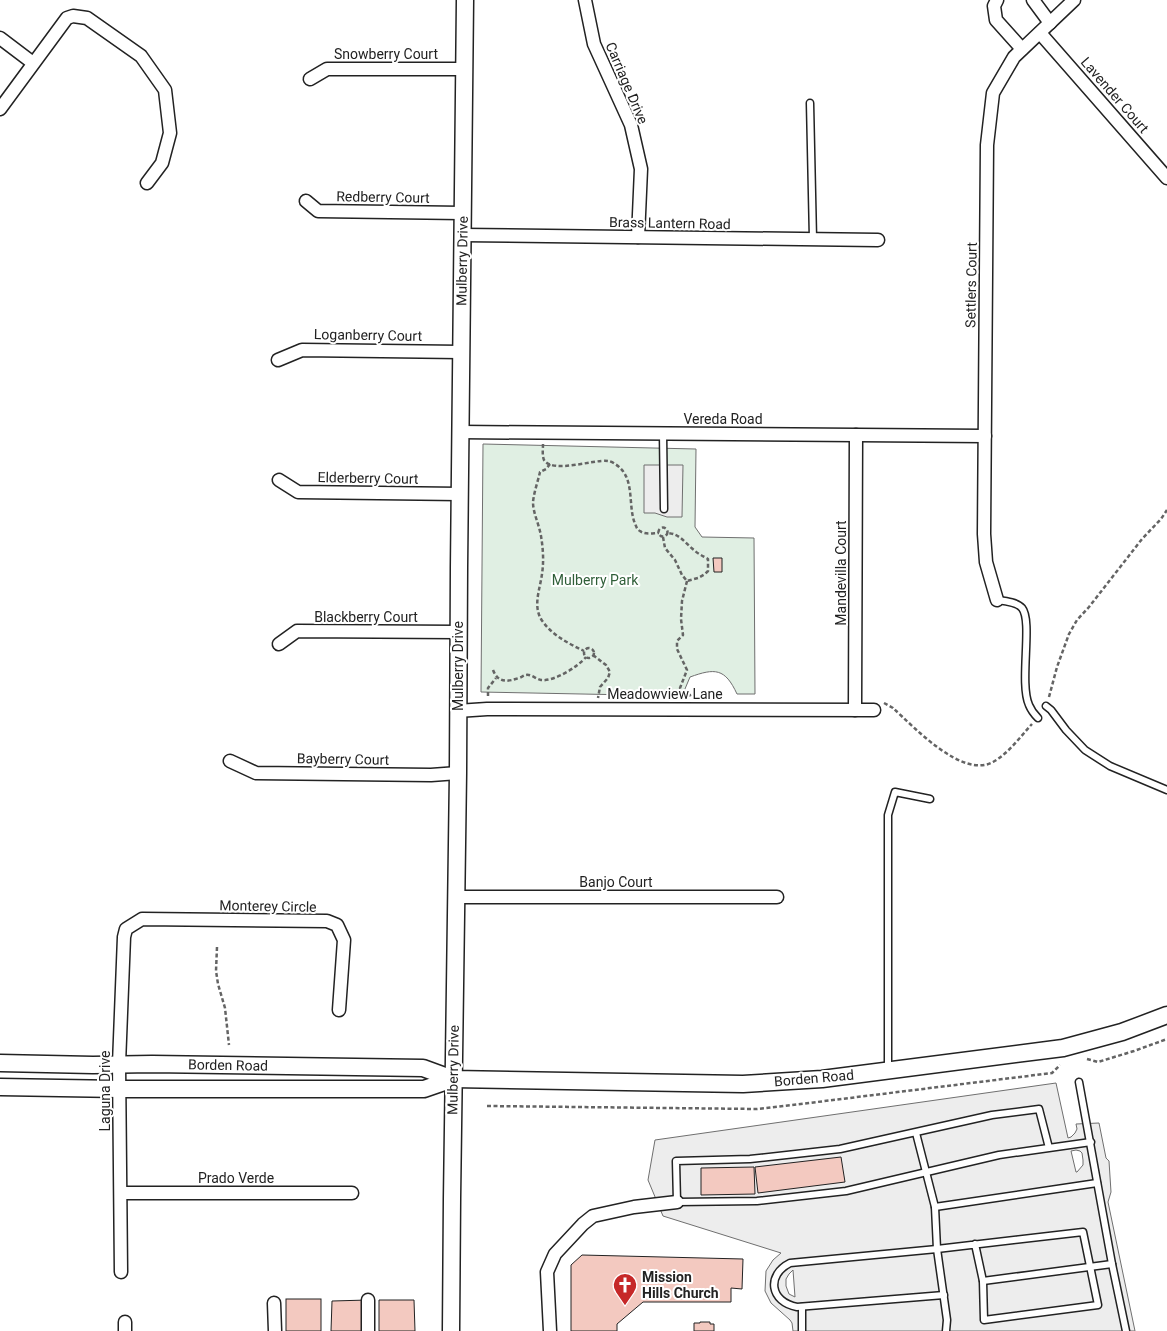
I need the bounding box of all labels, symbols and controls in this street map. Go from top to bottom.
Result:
street label: Carriage Drive [603,40,651,126]
street label: Snowberry Court [334,46,438,62]
street label: Lavender Court [1078,54,1152,136]
street label: Redberry Court [336,188,430,206]
street label: Brass Lantern Road [609,214,731,232]
street label: Mulberry Drive [453,216,471,306]
street label: Settlers Court [962,242,980,328]
street label: Loganberry Court [314,326,423,344]
street label: Vereda Road [683,411,763,427]
street label: Elderberry Court [317,469,419,487]
street label: Mandevilla Court [833,520,849,626]
park label: Mulberry Park [552,572,639,588]
street label: Blackberry Court [314,609,418,625]
street label: Mulberry Drive [450,621,466,711]
street label: Meadowview Lane [607,686,723,702]
street label: Bayberry Court [297,750,390,768]
street label: Banjo Court [579,874,653,890]
street label: Monterey Circle [219,897,317,915]
street label: Mulberry Drive [444,1025,462,1115]
street label: Laguna Drive [97,1050,113,1132]
street label: Borden Road [188,1056,268,1074]
street label: Borden Road [773,1067,855,1089]
street label: Prado Verde [198,1170,274,1186]
place label: Mission Hills Church [642,1269,719,1301]
church icon: Mission Hills Church [612,1272,638,1306]

